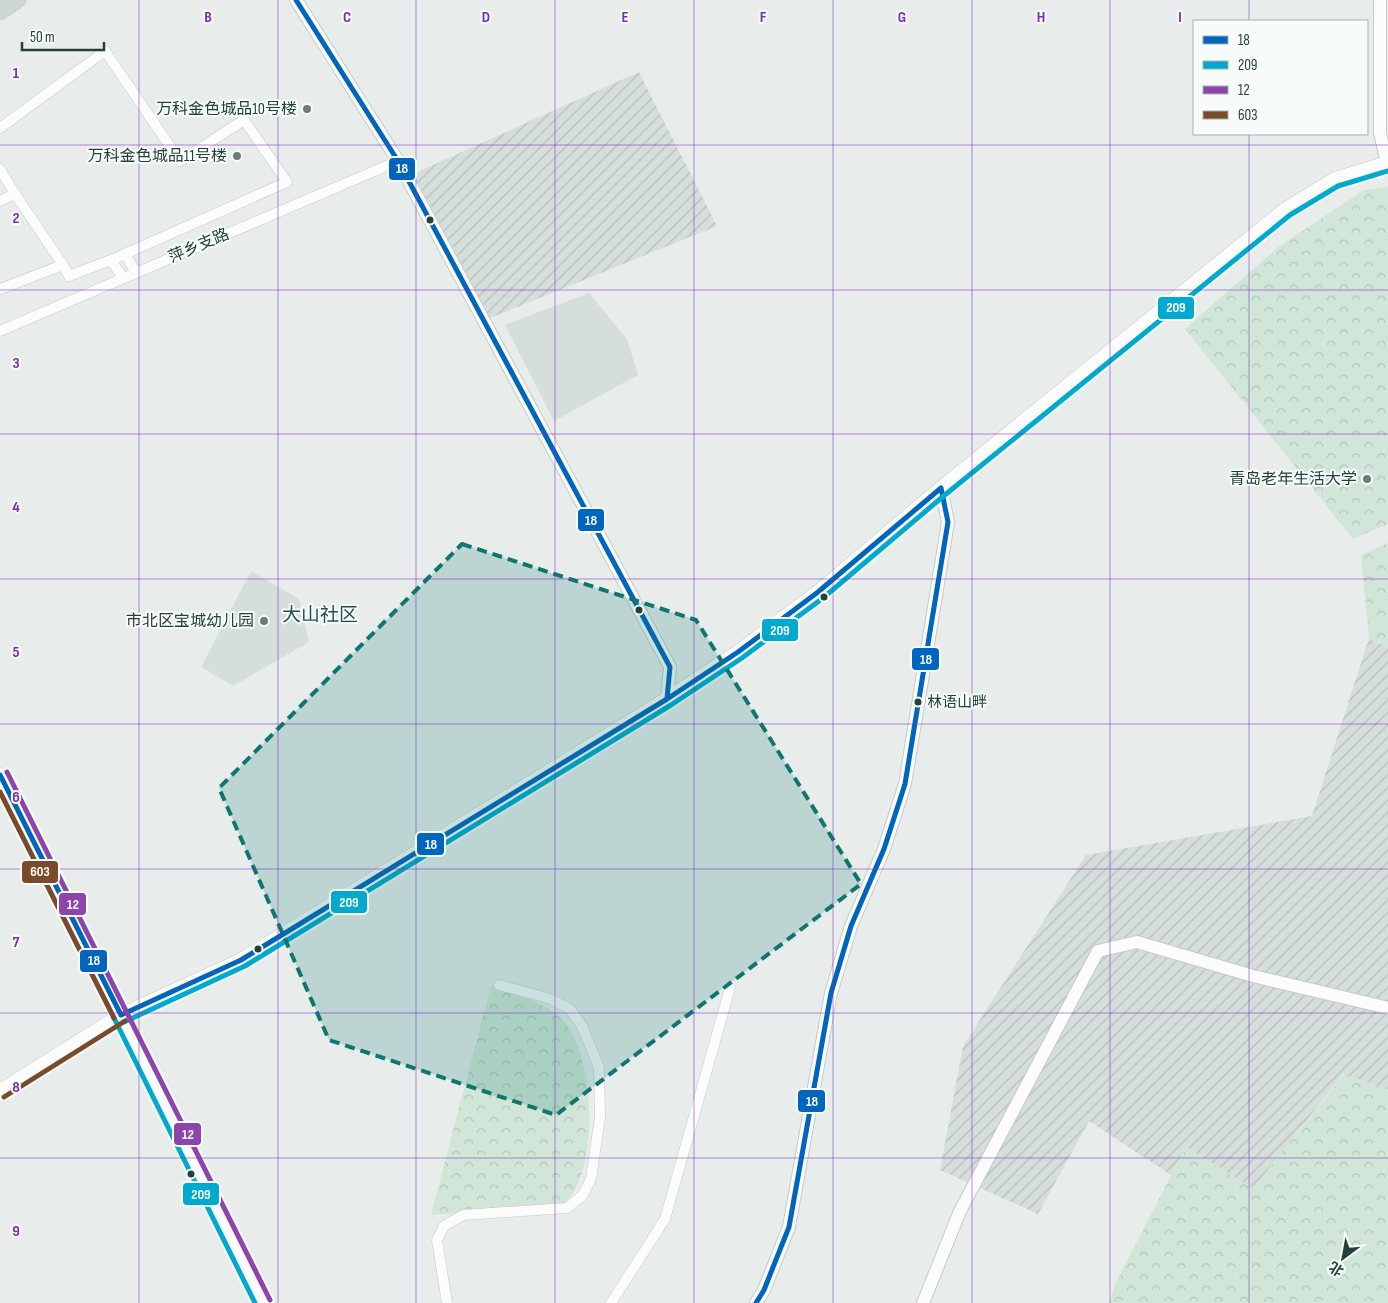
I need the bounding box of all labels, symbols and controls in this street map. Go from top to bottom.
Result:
text: B [204,8,212,27]
text: C [343,8,351,27]
text: D [482,8,490,27]
text: E [622,8,629,27]
text: F [760,8,767,27]
text: G [898,8,906,27]
text: H [1037,8,1045,27]
text: I [1178,8,1182,27]
scale bar [22,20,105,52]
legend [1193,20,1368,135]
text: 50 m [30,28,55,47]
text: 18 [1238,31,1250,50]
text: 209 [1238,56,1258,75]
text: 1 [13,64,20,83]
text: 12 [1238,81,1250,100]
place label: 万科金色城品10号楼 [156,100,297,119]
marker: 万科金色城品10号楼 [301,103,313,115]
text: 603 [1238,106,1258,125]
place label: 万科金色城品11号楼 [88,147,227,166]
marker: 万科金色城品11号楼 [231,150,243,162]
line badge: 18 [388,157,416,181]
text: 18 [396,160,408,177]
text: 2 [12,209,20,228]
unlabelled marker [425,215,435,225]
street label: 萍乡支路 [166,225,232,267]
line badge: 209 [1157,296,1195,320]
text: 209 [1166,299,1186,316]
text: 3 [12,354,20,373]
place label: 青岛老年生活大学 [1229,470,1357,489]
marker: 青岛老年生活大学 [1361,473,1373,485]
text: 4 [12,498,20,517]
line badge: 18 [577,508,605,532]
text: 18 [585,512,597,529]
unlabelled marker [819,592,829,602]
district label: 大山社区 [282,604,358,627]
unlabelled marker [634,605,644,615]
place label: 市北区宝城幼儿园 [126,612,254,631]
marker: 市北区宝城幼儿园 [258,615,270,627]
line badge: 209 [761,618,799,642]
text: 209 [770,622,790,639]
text: 5 [12,643,20,662]
line badge: 18 [911,647,940,671]
text: 18 [920,651,932,668]
place label: 林语山畔 [927,693,987,712]
marker: 林语山畔 [913,697,923,707]
text: 6 [12,788,20,807]
line badge: 18 [416,832,445,856]
text: 18 [425,836,437,853]
line badge: 603 [21,860,59,884]
text: 603 [30,863,50,880]
line badge: 209 [330,890,368,914]
line badge: 12 [58,892,87,916]
text: 209 [339,894,359,911]
text: 12 [67,896,79,913]
text: 7 [13,933,20,952]
unlabelled marker [253,944,263,954]
line badge: 18 [79,949,108,973]
text: 18 [88,952,100,969]
text: 8 [12,1078,20,1097]
line badge: 18 [797,1089,826,1113]
text: 18 [806,1093,818,1110]
line badge: 12 [173,1122,202,1146]
text: 12 [182,1126,194,1143]
unlabelled marker [186,1169,196,1179]
line badge: 209 [182,1182,220,1206]
text: 209 [191,1186,211,1203]
text: 9 [12,1222,20,1241]
north arrow [1318,1233,1368,1283]
text: 北 [1326,1258,1347,1280]

